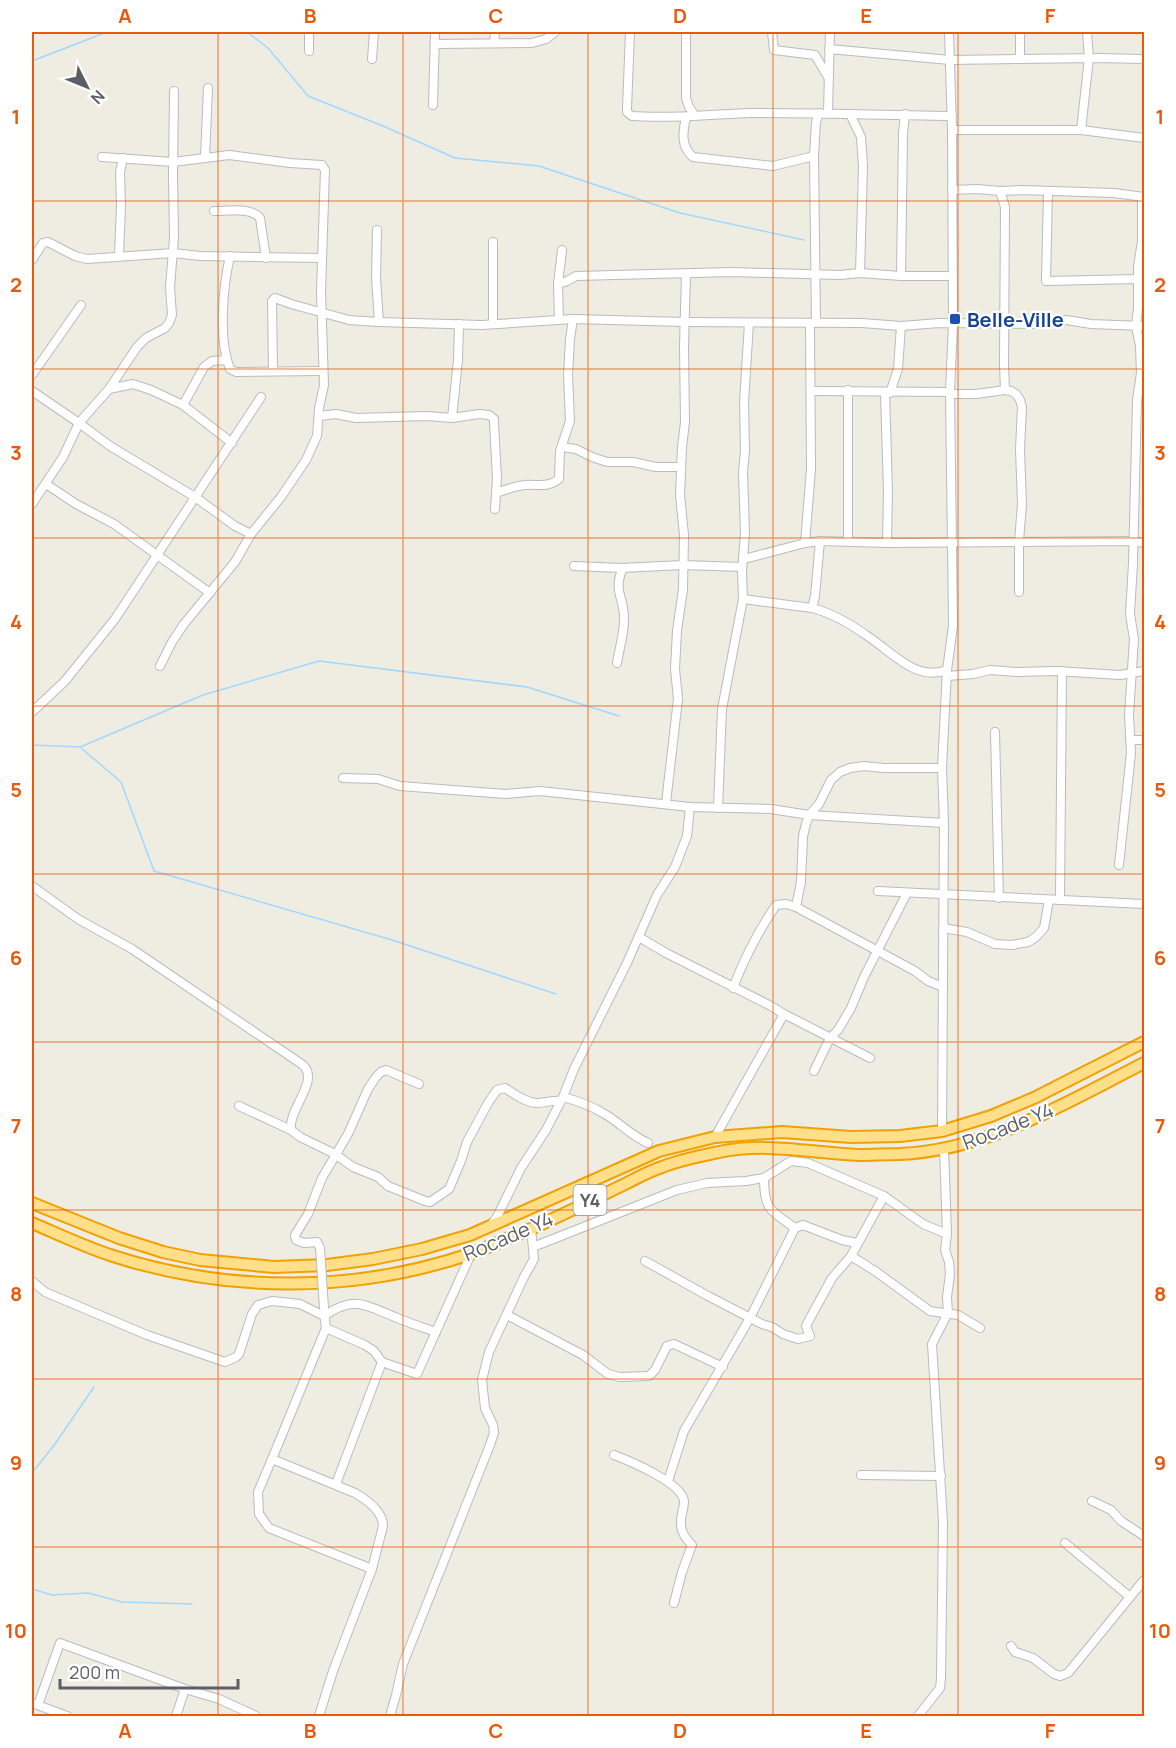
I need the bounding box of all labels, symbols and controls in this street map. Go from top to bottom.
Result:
text: A [118,2,132,29]
text: B [304,2,317,29]
text: C [489,2,503,29]
text: D [673,2,687,29]
text: E [860,2,872,29]
text: F [1045,2,1056,29]
north arrow [57,57,117,117]
text: N [86,86,110,109]
text: 1 [12,103,20,130]
text: 1 [1156,103,1164,130]
text: 2 [10,271,22,298]
text: 2 [1154,271,1166,298]
place label: Belle-Ville [967,306,1064,333]
marker: Belle-Ville [948,312,962,326]
text: 3 [10,439,22,466]
text: 3 [1154,439,1166,466]
text: 4 [10,608,22,635]
text: 4 [1154,608,1166,635]
text: 5 [10,776,22,803]
text: 5 [1154,776,1166,803]
text: 6 [10,944,22,971]
text: 6 [1154,944,1166,971]
street label: Rocade Y4 [959,1096,1057,1156]
text: 7 [11,1112,21,1139]
text: 7 [1155,1112,1165,1139]
road number: Y4 [574,1185,606,1215]
street label: Rocade Y4 [459,1205,557,1267]
text: 8 [10,1280,22,1307]
text: 8 [1154,1280,1166,1307]
text: 9 [10,1449,22,1476]
text: 9 [1154,1449,1166,1476]
text: 10 [5,1617,27,1644]
text: 10 [1149,1617,1171,1644]
scale bar [60,1652,238,1690]
text: 200 m [69,1660,120,1684]
text: A [118,1717,132,1744]
text: B [304,1717,317,1744]
text: C [489,1717,503,1744]
text: D [673,1717,687,1744]
text: E [860,1717,872,1744]
text: F [1045,1717,1056,1744]

